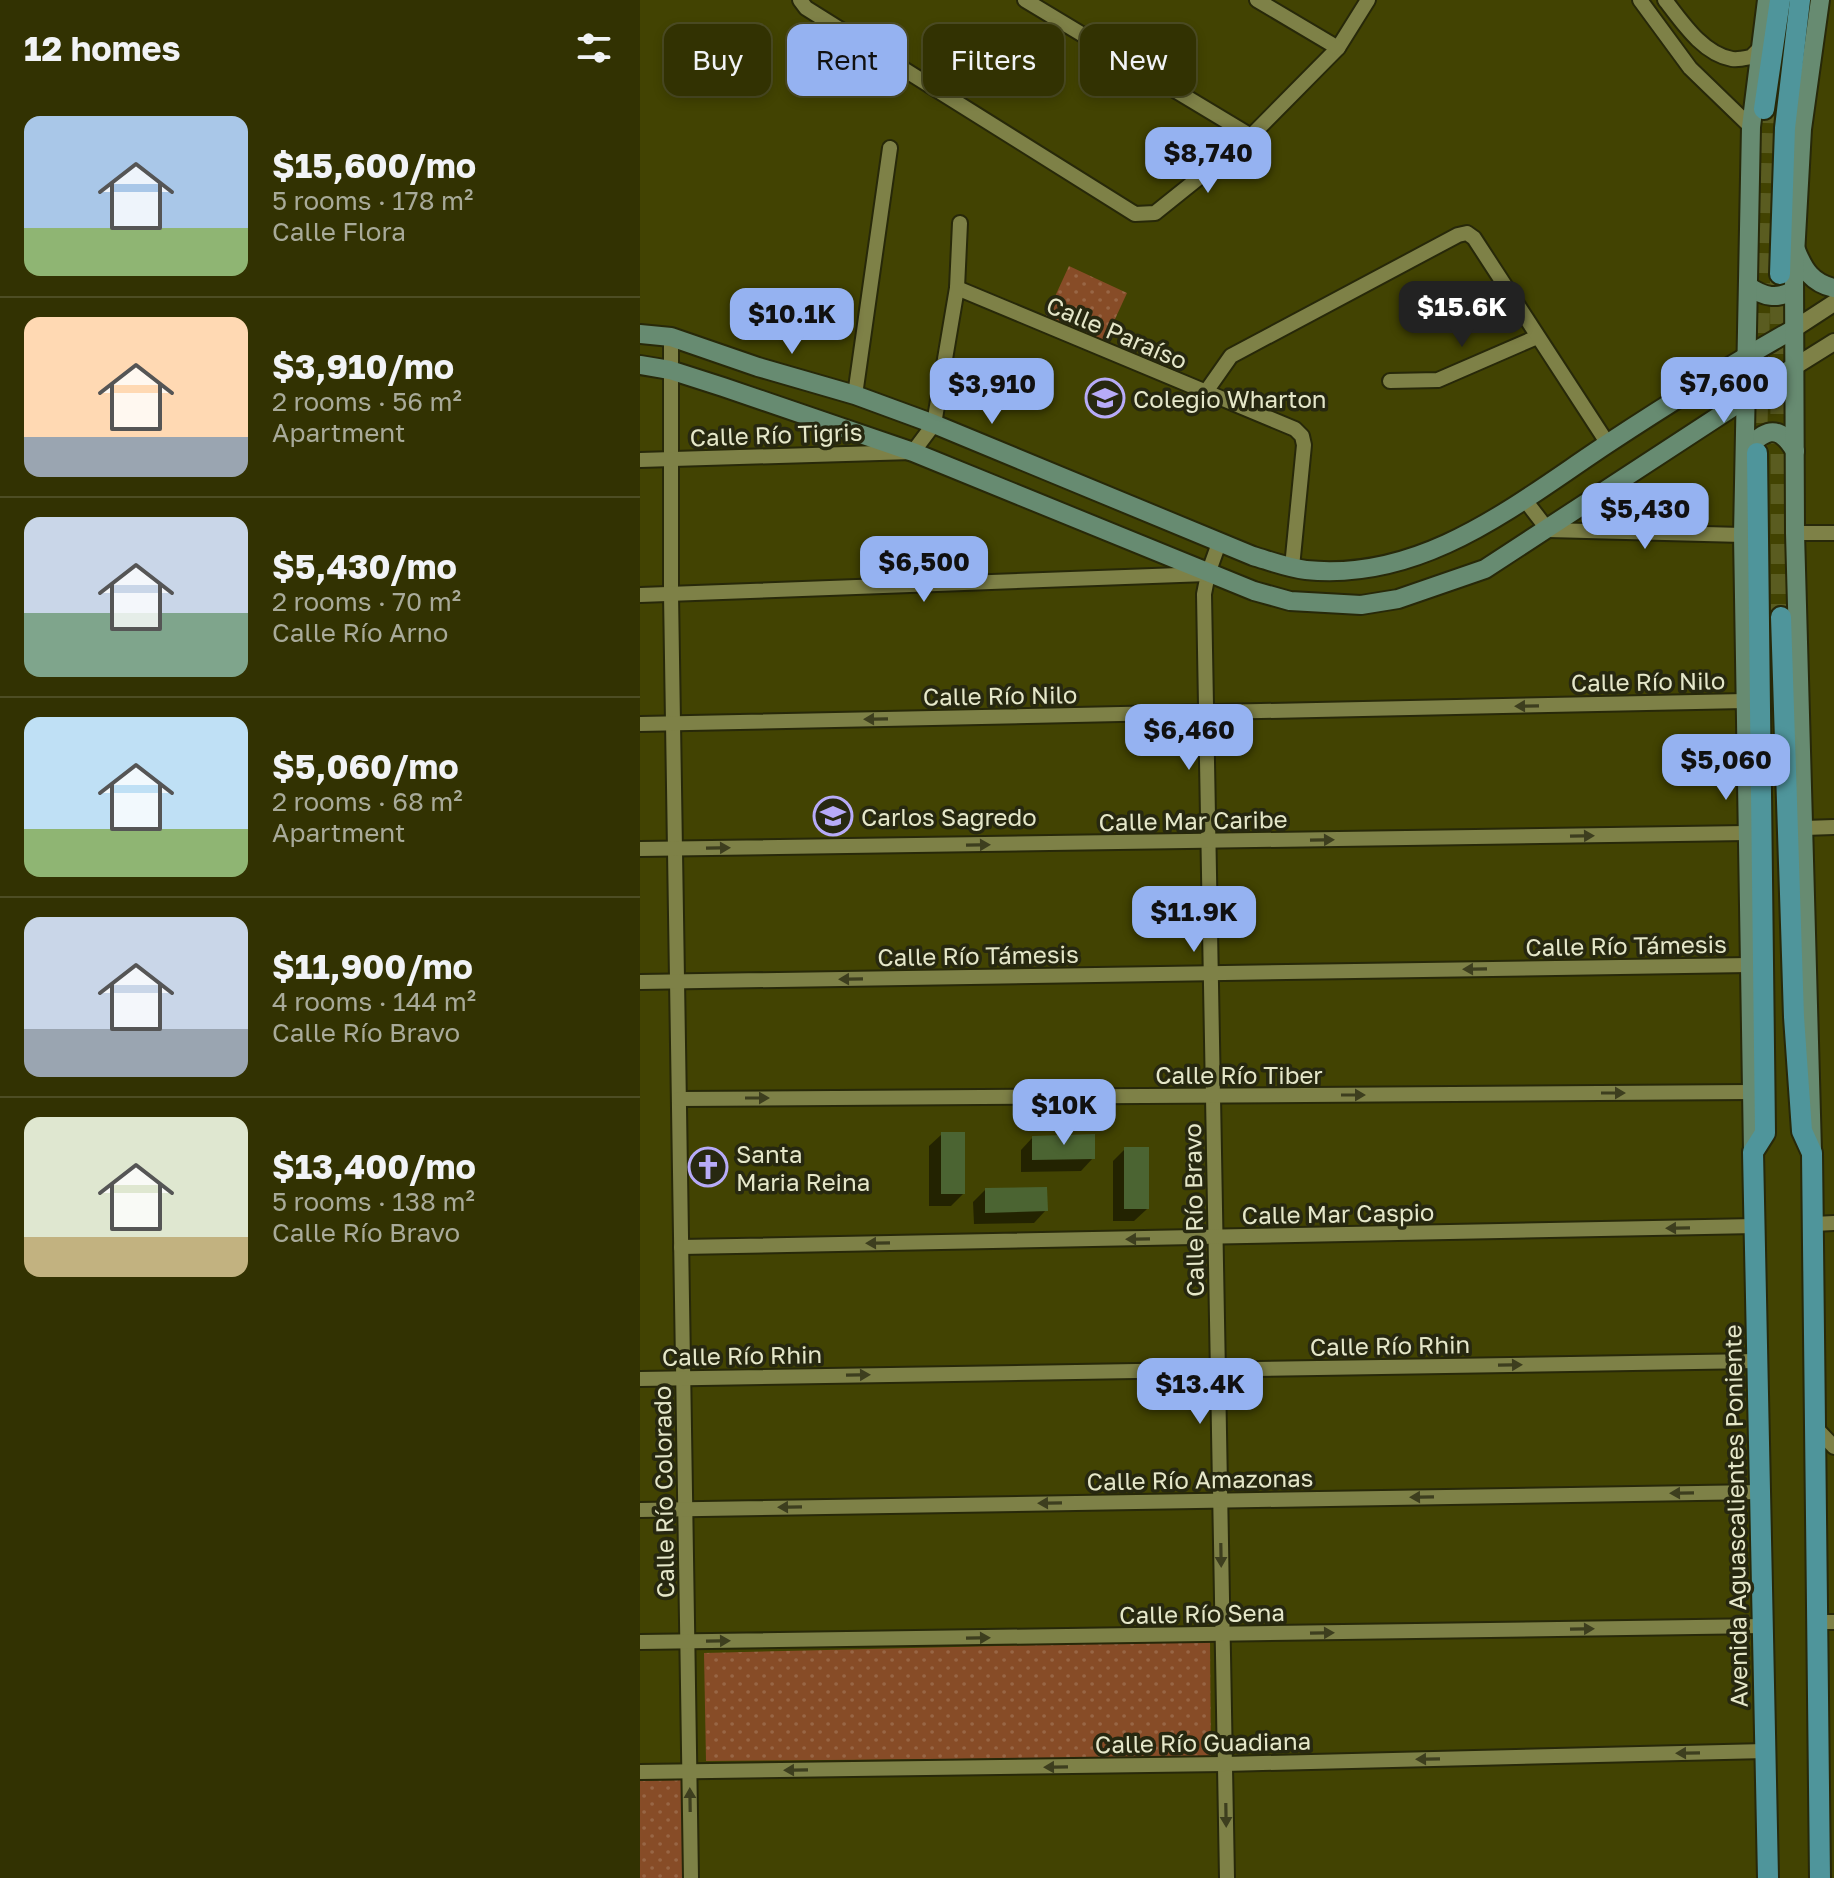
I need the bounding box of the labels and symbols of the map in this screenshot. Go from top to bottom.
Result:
pin: $8,740 [1143,127,1273,195]
pin: $15.6K [1397,281,1527,349]
pin: $10.1K [727,288,857,356]
street label: Calle Paraíso [1042,289,1192,375]
pin: $7,600 [1659,357,1789,425]
pin: $3,910 [927,358,1057,426]
school or university icon: Colegio Wharton [1084,377,1126,419]
place label: Colegio Wharton [1133,384,1327,413]
street label: Calle Río Tigris [689,416,863,452]
pin: $5,430 [1580,483,1710,551]
pin: $6,500 [859,536,989,604]
street label: Calle Río Nilo [1570,665,1726,697]
street label: Calle Río Nilo [922,679,1078,711]
one-way arrow [1514,699,1539,712]
pin: $6,460 [1124,704,1254,772]
one-way arrow [863,713,888,726]
pin: $5,060 [1661,734,1791,802]
school or university icon: Carlos Sagredo [812,795,854,837]
place label: Carlos Sagredo [861,802,1037,831]
street label: Calle Mar Caribe [1098,804,1288,836]
one-way arrow [1570,829,1595,842]
one-way arrow [1310,834,1335,846]
one-way arrow [966,839,991,851]
one-way arrow [706,842,731,854]
pin: $11.9K [1129,886,1259,954]
street label: Calle Río Támesis [1525,929,1727,961]
street label: Calle Río Támesis [877,939,1079,971]
one-way arrow [1462,963,1487,975]
one-way arrow [838,973,863,985]
street label: Calle Río Tiber [1155,1060,1323,1089]
pin: $10K [1017,1079,1111,1147]
one-way arrow [1601,1087,1626,1099]
one-way arrow [1341,1089,1366,1101]
one-way arrow [745,1092,770,1105]
street label: Calle Río Bravo [1177,1123,1209,1297]
place label: Santa Maria Reina [736,1139,870,1196]
church icon: Santa Maria Reina [687,1146,729,1188]
street label: Calle Mar Caspio [1241,1197,1435,1229]
one-way arrow [1665,1221,1690,1234]
one-way arrow [1125,1233,1150,1245]
one-way arrow [865,1237,890,1249]
street label: Avenida Aguascalientes Poniente [1717,1324,1753,1708]
street label: Calle Río Rhin [1310,1329,1470,1361]
street label: Calle Río Rhin [662,1339,822,1371]
pin: $13.4K [1135,1358,1265,1426]
one-way arrow [1498,1358,1523,1371]
one-way arrow [846,1369,871,1381]
street label: Calle Río Colorado [647,1386,679,1598]
street label: Calle Río Amazonas [1086,1463,1314,1495]
one-way arrow [1669,1487,1694,1500]
one-way arrow [1409,1491,1434,1504]
one-way arrow [1037,1497,1062,1509]
one-way arrow [777,1501,802,1514]
one-way arrow [1215,1543,1227,1568]
street label: Calle Río Sena [1119,1597,1285,1629]
one-way arrow [1570,1623,1595,1635]
one-way arrow [1310,1627,1335,1639]
one-way arrow [966,1632,991,1644]
one-way arrow [706,1635,731,1648]
street label: Calle Río Guadiana [1095,1726,1311,1758]
one-way arrow [1675,1747,1700,1760]
one-way arrow [1415,1753,1440,1766]
one-way arrow [1043,1760,1068,1773]
one-way arrow [783,1764,808,1776]
one-way arrow [683,1787,696,1812]
one-way arrow [1219,1803,1232,1828]

